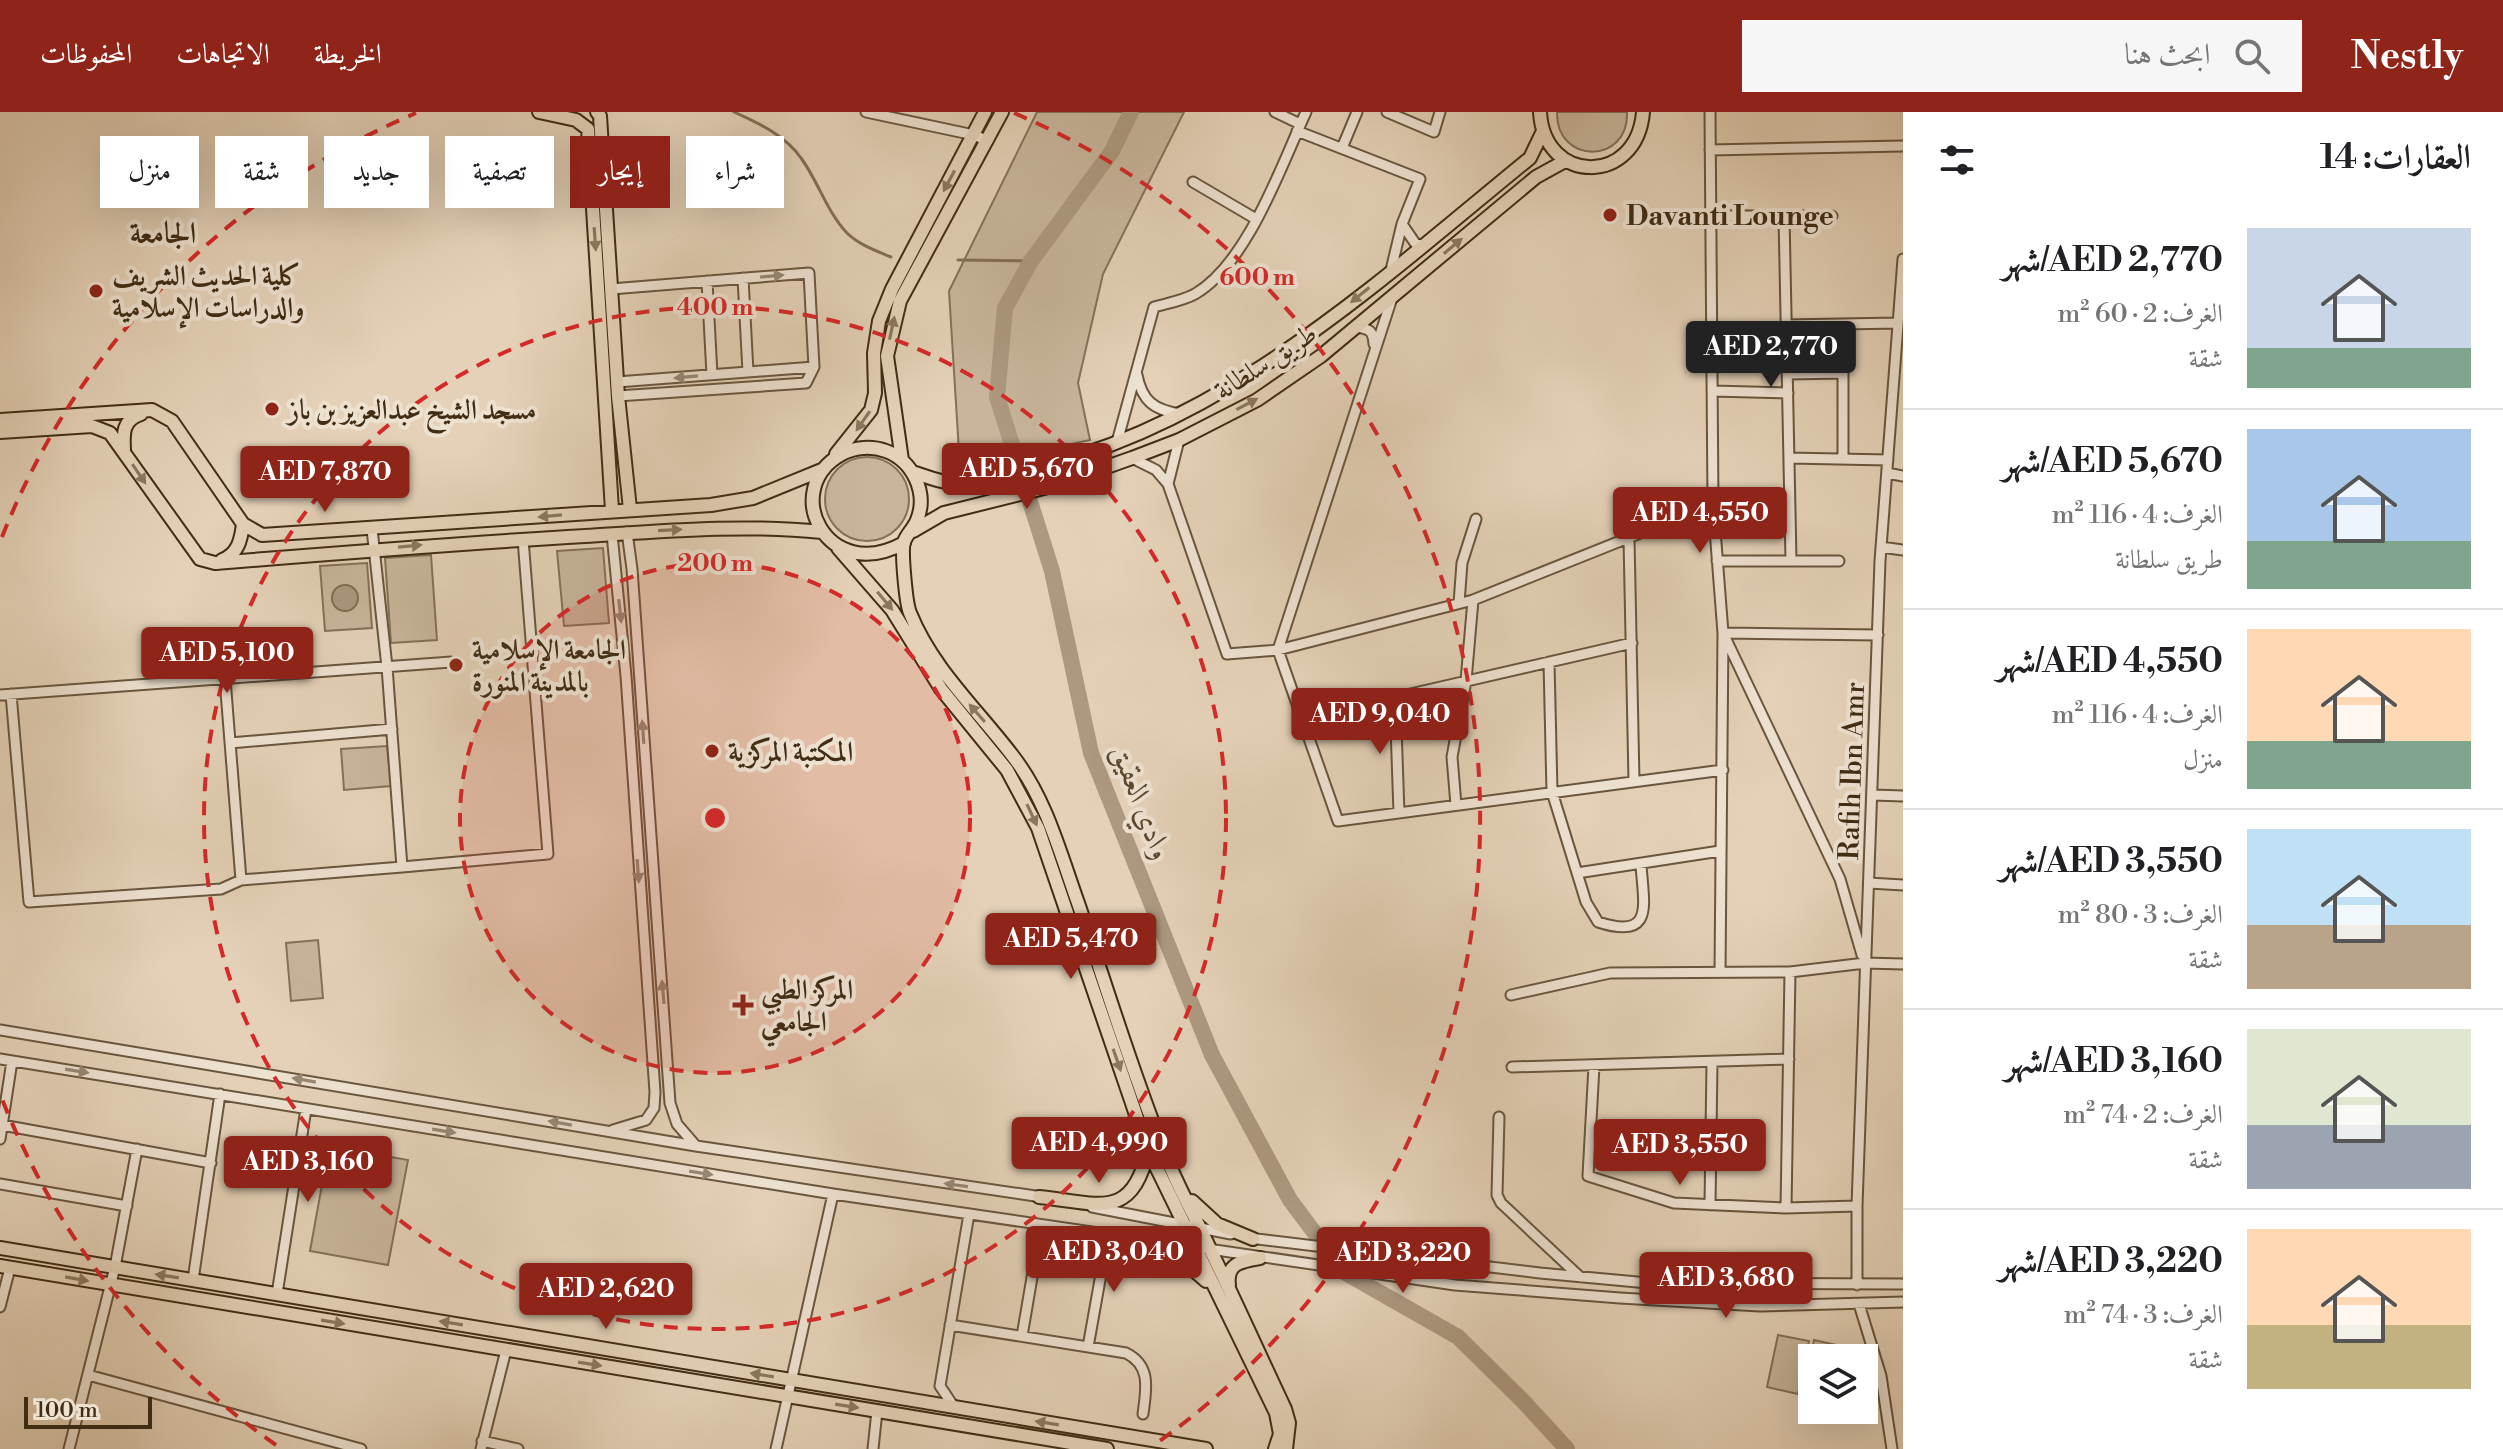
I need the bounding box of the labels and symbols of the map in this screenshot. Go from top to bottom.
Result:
one-way arrow [943,170,956,193]
place label: Davanti Lounge [1626,199,1834,234]
marker: Davanti Lounge [1601,206,1619,224]
district label: الجامعة [130,215,196,253]
one-way arrow [588,227,601,252]
one-way arrow [1443,238,1463,255]
place label: كلية الحديث الشريف والدراسات الإسلامية [112,259,305,329]
text: 600 m [1219,263,1295,293]
one-way arrow [760,269,785,282]
marker: كلية الحديث الشريف والدراسات الإسلامية [87,282,105,300]
one-way arrow [1350,286,1370,303]
text: 400 m [677,293,753,323]
one-way arrow [886,315,899,340]
street label: طريق سلطانة [1208,316,1324,409]
pin: AED 2,770 [1679,321,1863,389]
one-way arrow [673,371,698,384]
place label: مسجد الشيخ عبدالعزيز بن باز [285,393,537,435]
one-way arrow [1236,398,1259,411]
marker: مسجد الشيخ عبدالعزيز بن باز [263,400,281,418]
one-way arrow [856,411,871,432]
pin: AED 5,670 [935,443,1119,511]
pin: AED 7,870 [233,446,417,514]
one-way arrow [131,464,146,485]
pin: AED 4,550 [1608,487,1792,555]
one-way arrow [537,510,562,523]
one-way arrow [658,524,683,537]
one-way arrow [398,539,423,552]
text: 200 m [677,549,753,579]
one-way arrow [876,591,893,611]
one-way arrow [613,599,626,624]
pin: AED 5,100 [135,627,319,695]
place label: الجامعة الإسلامية بالمدينة المنورة [472,633,626,700]
marker: الجامعة الإسلامية بالمدينة المنورة [447,656,465,674]
street label: Rafih Ibn Amr [1832,681,1873,861]
pin: AED 9,040 [1288,688,1472,756]
one-way arrow [969,703,986,723]
one-way arrow [636,719,649,744]
place label: المكتبة المركزية [728,735,853,770]
water label: وادي العقيق [1098,739,1180,867]
marker: المكتبة المركزية [703,742,721,760]
one-way arrow [1025,803,1039,826]
centre of rings [701,804,729,832]
one-way arrow [632,859,645,884]
pin: AED 5,470 [979,913,1163,981]
place label: المركز الطبي الجامعي [761,973,853,1047]
one-way arrow [656,979,669,1004]
marker: المركز الطبي الجامعي [732,994,754,1016]
one-way arrow [1112,1048,1124,1072]
one-way arrow [65,1066,90,1078]
one-way arrow [291,1074,316,1086]
one-way arrow [547,1117,572,1129]
pin: AED 4,990 [1007,1117,1191,1185]
pin: AED 3,550 [1588,1119,1772,1187]
one-way arrow [432,1126,457,1138]
pin: AED 3,160 [216,1136,400,1204]
one-way arrow [689,1167,714,1180]
one-way arrow [943,1178,968,1191]
pin: AED 3,040 [1022,1226,1206,1294]
pin: AED 3,220 [1311,1227,1495,1295]
pin: AED 3,680 [1634,1252,1818,1320]
pin: AED 2,620 [514,1263,698,1331]
one-way arrow [154,1269,179,1282]
one-way arrow [65,1274,90,1286]
one-way arrow [321,1316,346,1328]
one-way arrow [438,1317,463,1329]
one-way arrow [578,1358,603,1370]
one-way arrow [750,1369,775,1381]
scale bar [24,1393,152,1429]
one-way arrow [834,1400,859,1413]
one-way arrow [1034,1416,1059,1428]

